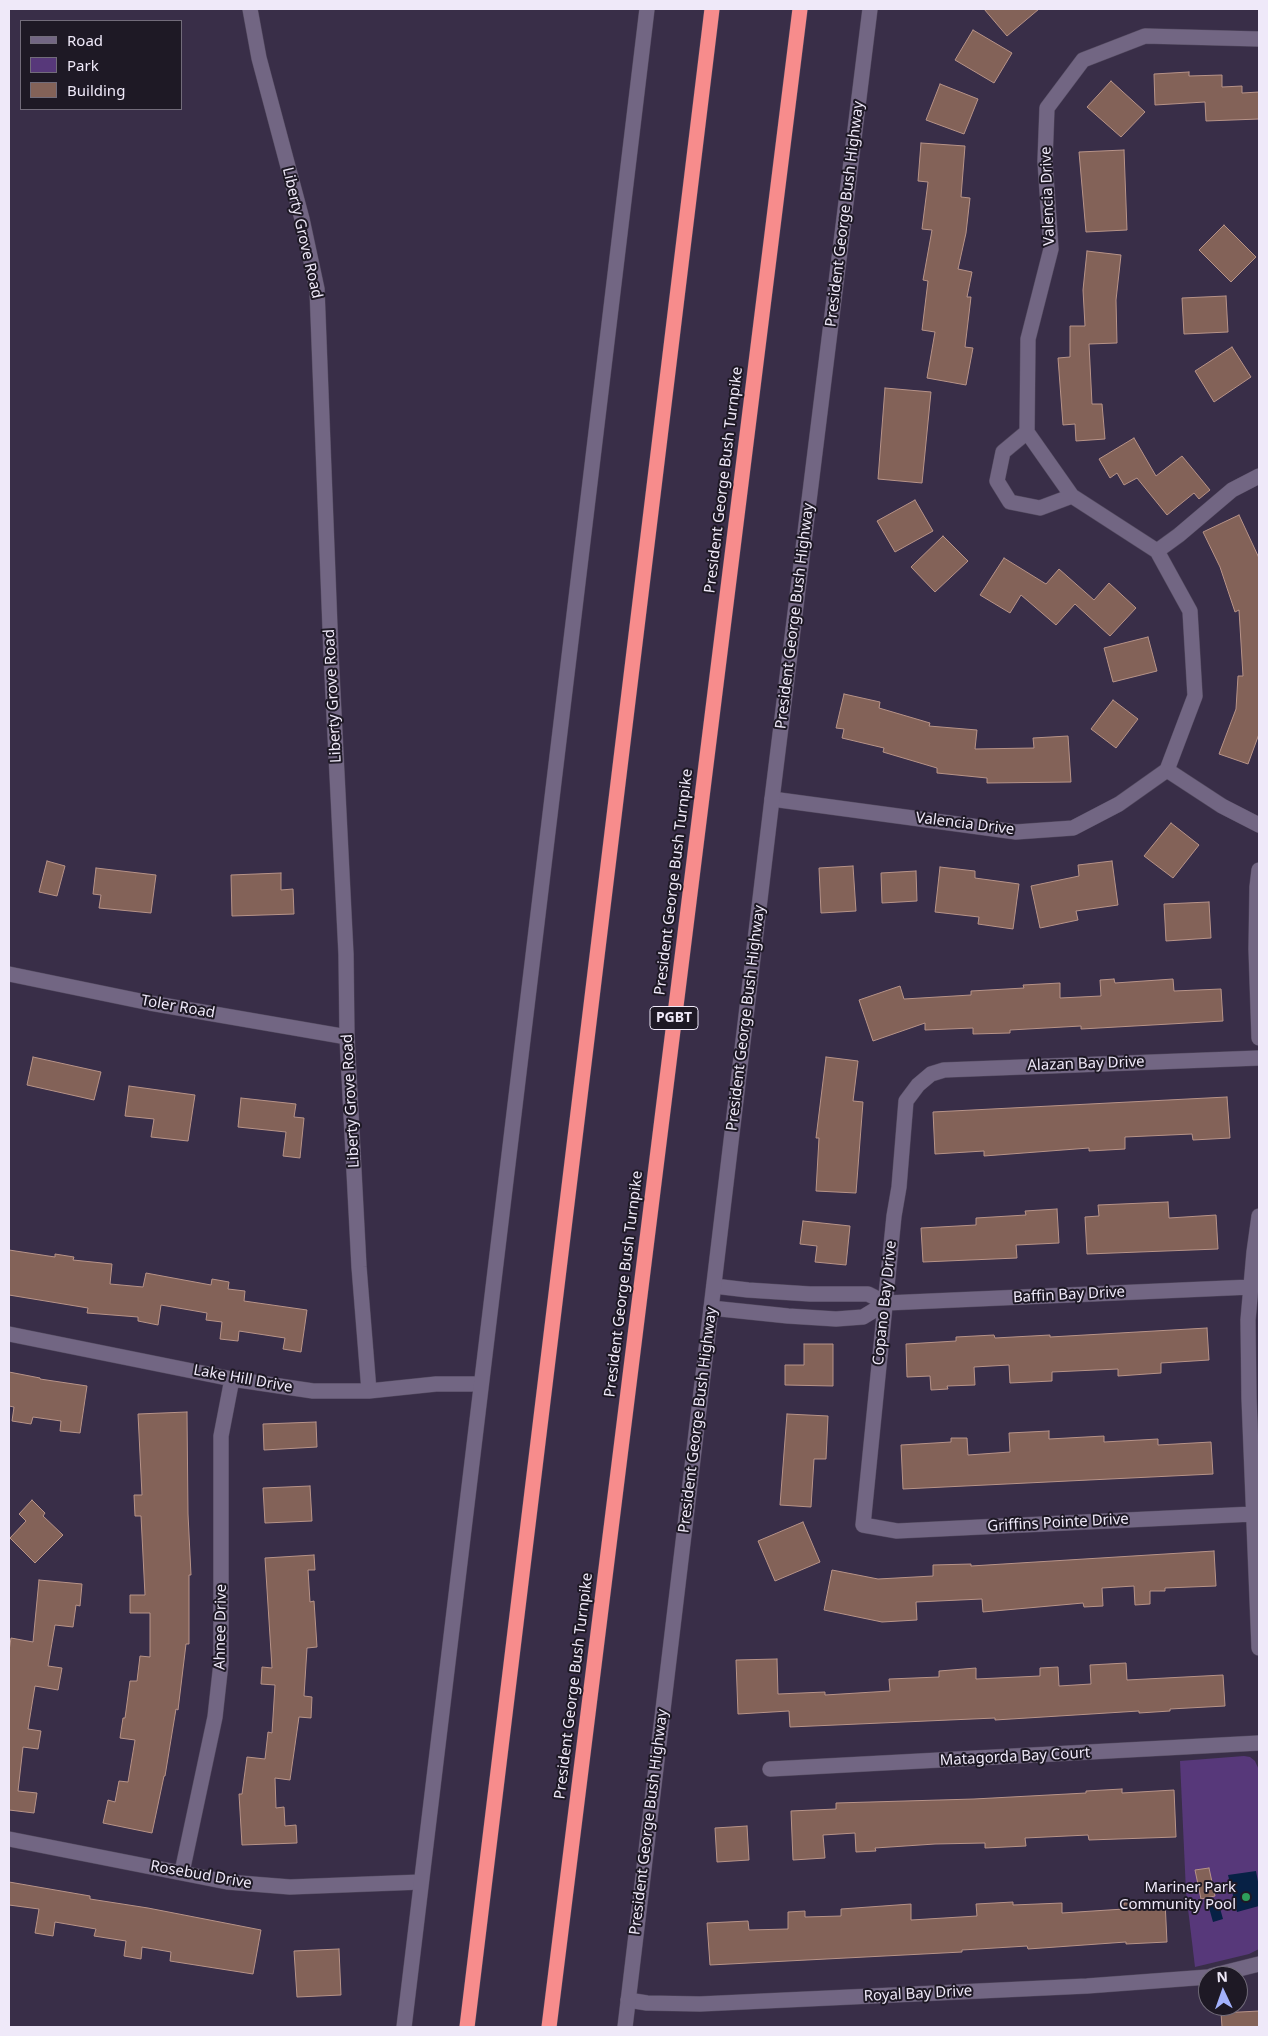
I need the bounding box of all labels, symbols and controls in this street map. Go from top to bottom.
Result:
legend [20,20,182,110]
text: Road [67,30,103,50]
text: Park [67,55,99,75]
text: Building [67,80,125,100]
street label: President George Bush Highway [822,100,868,328]
street label: Valencia Drive [1037,146,1059,246]
street label: Liberty Grove Road [278,166,326,300]
street label: President George Bush Turnpike [701,366,747,594]
street label: President George Bush Highway [772,502,818,730]
street label: Liberty Grove Road [321,629,345,763]
street label: President George Bush Turnpike [651,768,697,996]
street label: Valencia Drive [915,809,1015,839]
street label: President George Bush Highway [723,904,769,1132]
street label: Toler Road [140,992,216,1022]
road number: PGBT [650,1006,698,1030]
street label: Liberty Grove Road [339,1034,363,1168]
street label: Alazan Bay Drive [1027,1053,1145,1075]
street label: President George Bush Turnpike [601,1170,647,1398]
street label: Copano Bay Drive [870,1240,900,1366]
street label: Baffin Bay Drive [1012,1283,1126,1307]
street label: President George Bush Highway [675,1306,721,1534]
street label: Lake Hill Drive [192,1361,294,1397]
street label: Griffins Pointe Drive [987,1510,1129,1536]
street label: President George Bush Turnpike [551,1572,597,1800]
street label: Ahnee Drive [211,1584,231,1670]
street label: President George Bush Highway [626,1708,672,1936]
street label: Matagorda Bay Court [939,1744,1091,1770]
street label: Rosebud Drive [149,1857,253,1893]
place label: Mariner Park Community Pool [1119,1879,1236,1914]
marker: Mariner Park Community Pool [1240,1891,1252,1903]
north arrow [1198,1966,1248,2016]
text: N [1216,1967,1228,1986]
street label: Royal Bay Drive [863,1982,973,2006]

